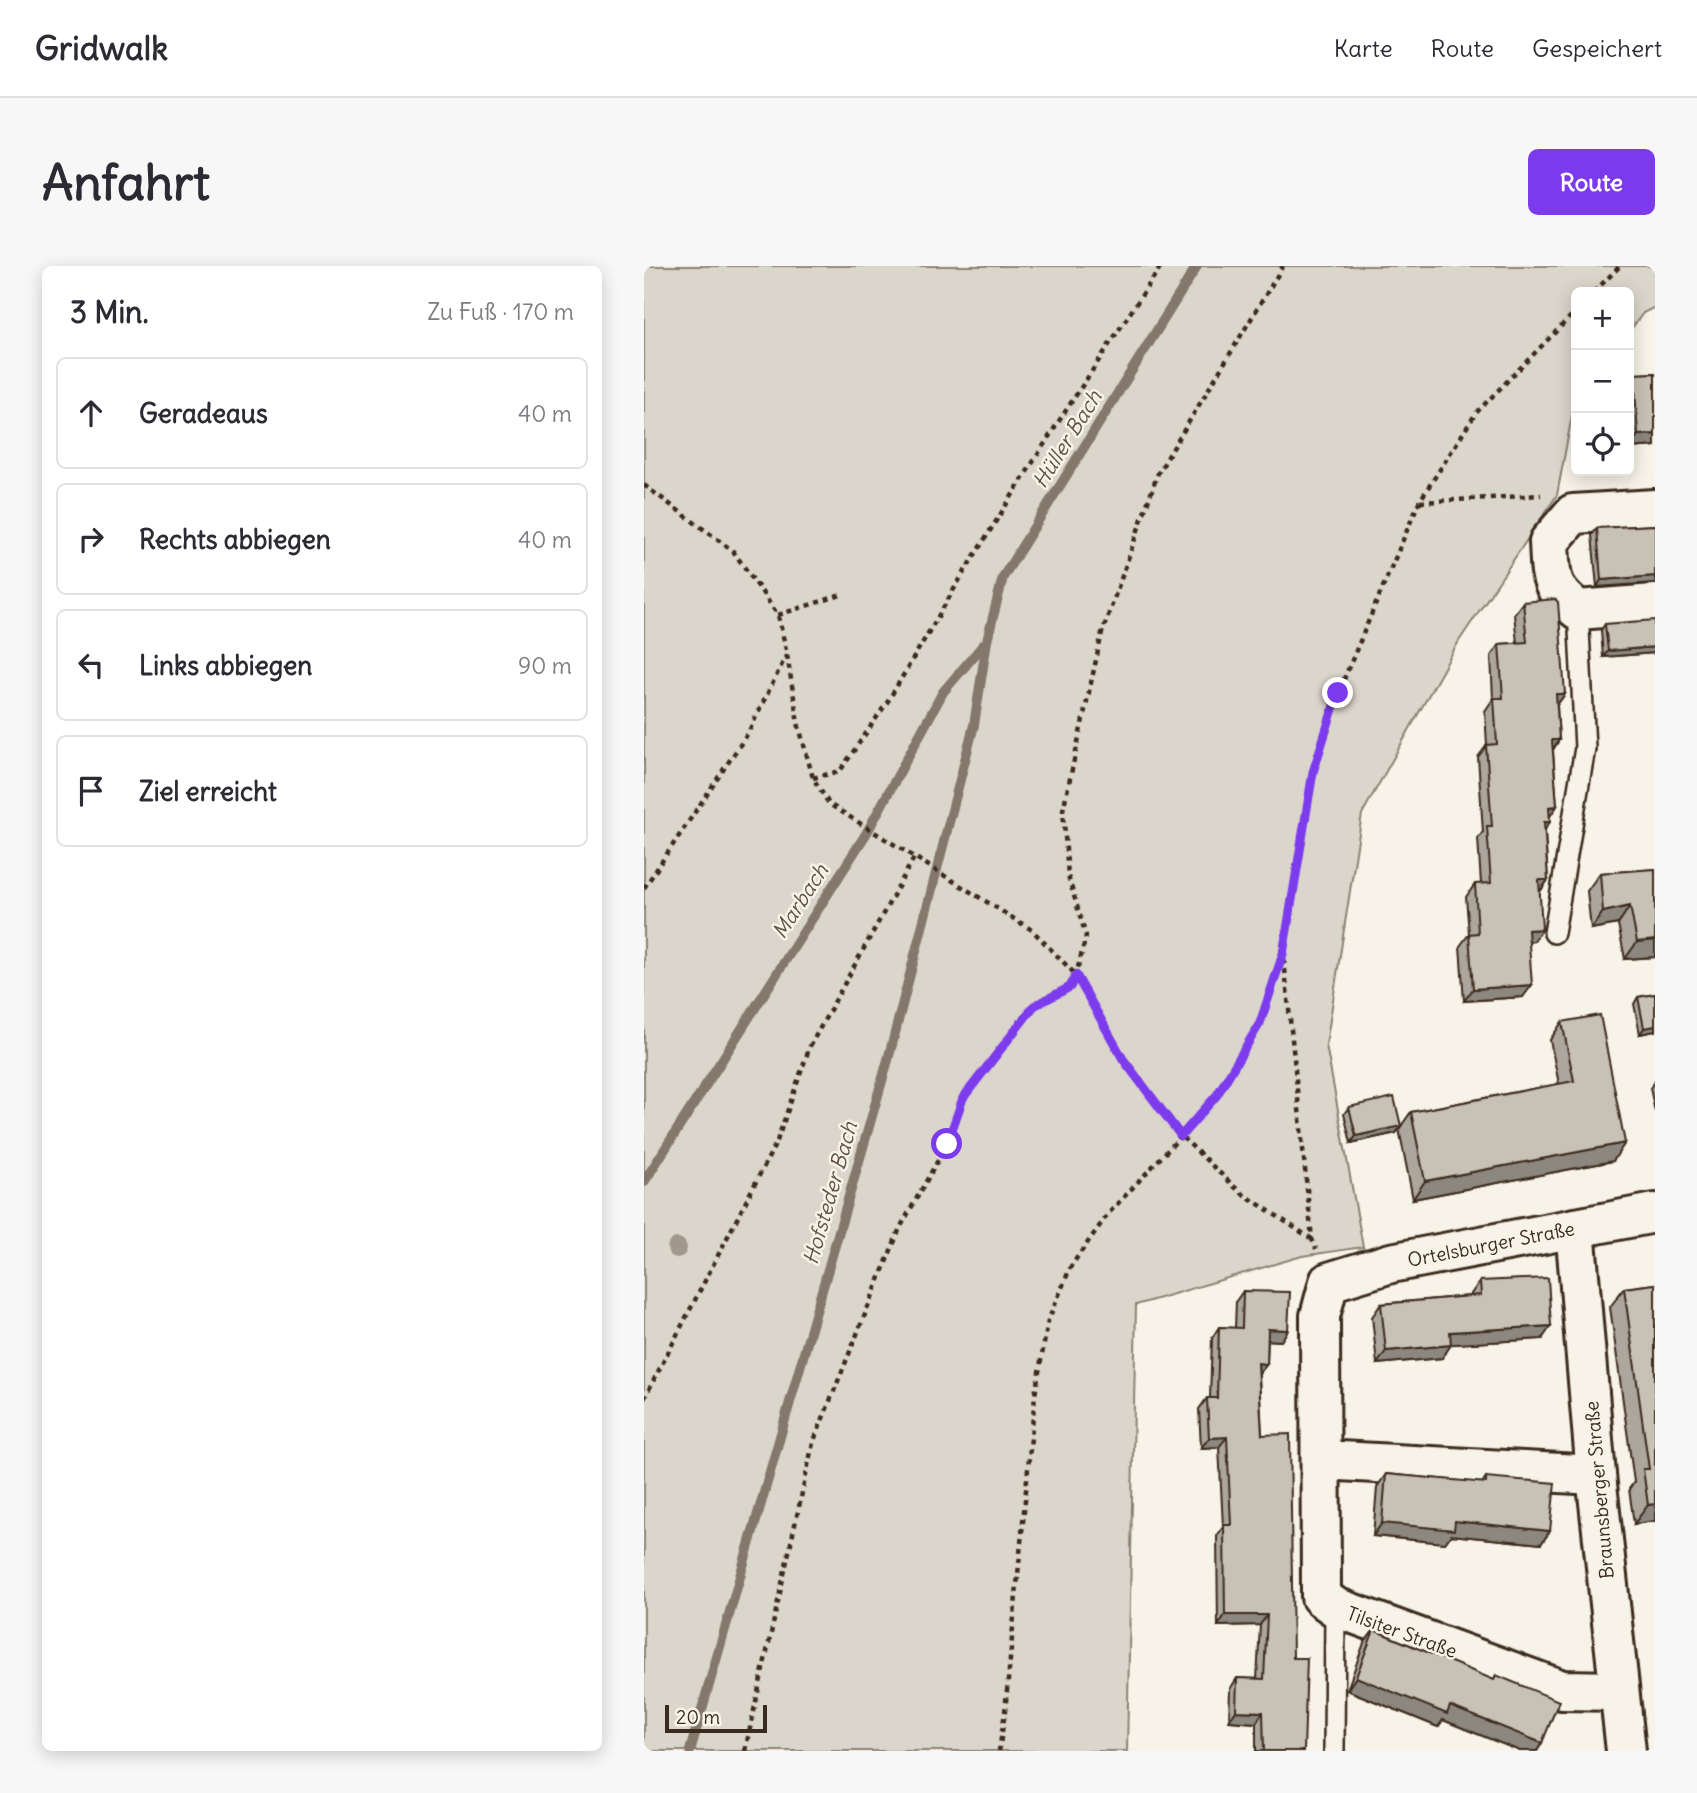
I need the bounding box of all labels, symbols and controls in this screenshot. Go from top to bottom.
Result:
text: Gridwalk [35,27,168,69]
text: Karte [1334,33,1393,63]
text: Route [1431,33,1494,63]
text: Gespeichert [1532,33,1662,63]
button: Route [1528,149,1655,215]
text: Anfahrt [42,152,210,213]
map controls [1571,287,1634,476]
button: + [1571,287,1634,350]
text: 3 Min. [70,293,149,331]
text: Zu Fuß · 170 m [427,297,574,326]
button: − [1571,350,1634,413]
water label: Hüller Bach [1026,384,1108,493]
icon: ahead [72,394,110,432]
text: Geradeaus [139,397,268,430]
text: 40 m [518,399,572,428]
button: locate [1571,413,1634,476]
icon: right [72,520,110,558]
text: Rechts abbiegen [139,523,331,556]
text: 40 m [518,525,572,554]
icon: left [72,646,110,684]
text: Links abbiegen [139,649,312,682]
text: 90 m [518,651,572,680]
route end [1322,677,1353,708]
icon: arrive [72,772,110,810]
text: Ziel erreicht [139,775,277,808]
water label: Marbach [766,858,835,943]
water label: Hofsteder Bach [797,1118,863,1267]
route start [931,1128,962,1159]
street label: Ortelsburger Straße [1405,1216,1577,1272]
street label: Braunsberger Straße [1579,1400,1619,1580]
street label: Tilsiter Straße [1344,1601,1460,1663]
scale bar [665,1702,766,1734]
text: 20 m [676,1705,720,1729]

